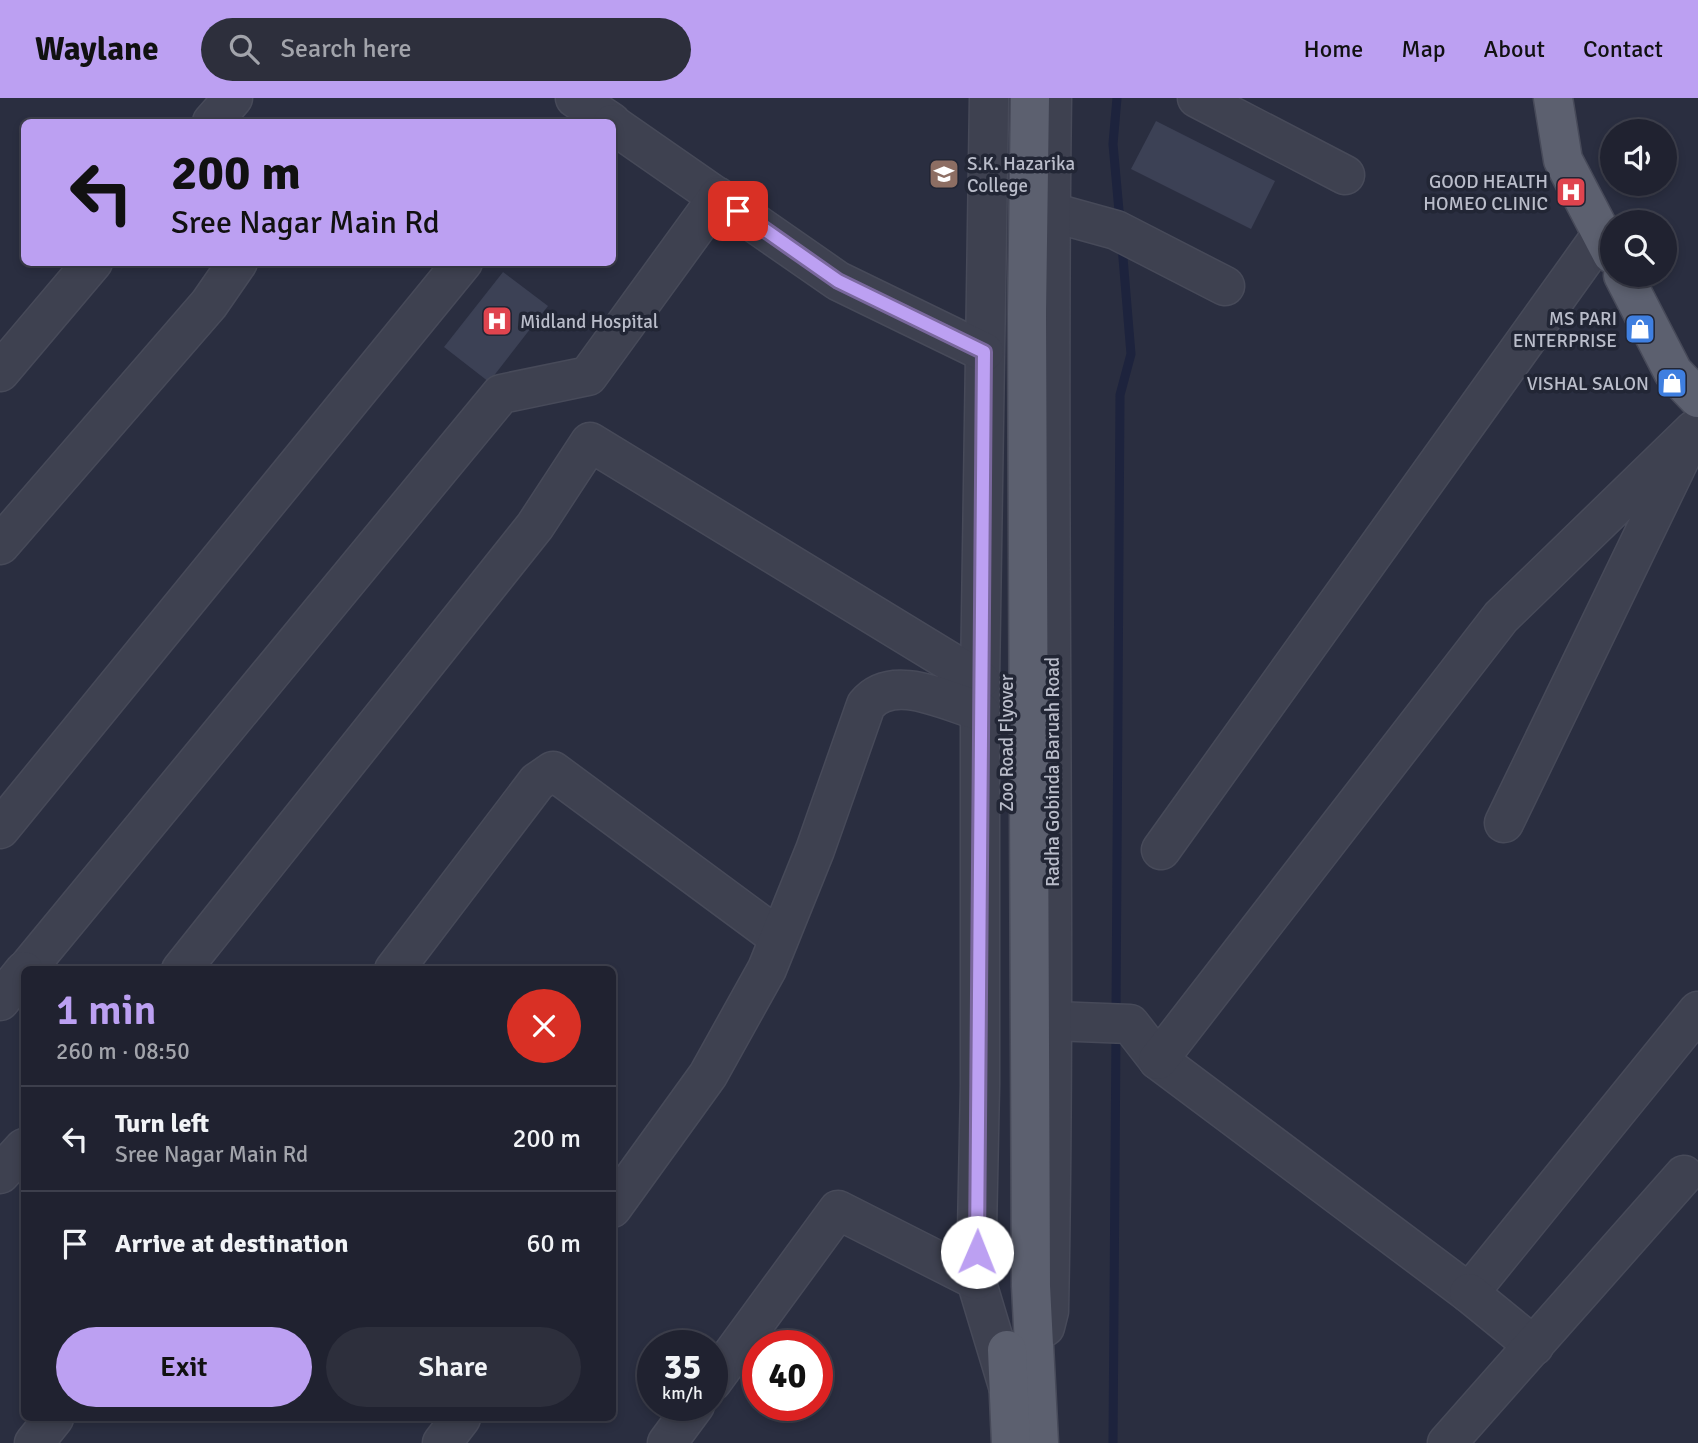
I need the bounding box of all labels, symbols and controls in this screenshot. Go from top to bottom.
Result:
search box [201,18,691,81]
text: Waylane [35,29,159,70]
icon: search [225,30,263,68]
text: Search here [281,33,412,65]
text: Home [1303,34,1363,64]
text: Map [1401,34,1446,64]
text: About [1484,34,1545,64]
text: Contact [1583,34,1663,64]
map controls [1600,119,1677,287]
button: sound [1600,119,1677,196]
text: 200 m [171,143,301,203]
icon: left [56,147,147,238]
place label: S.K. Hazarika College [967,152,1075,198]
school or university icon: S.K. Hazarika College [927,157,961,191]
place label: GOOD HEALTH HOMEO CLINIC [1423,170,1548,216]
hospital icon: GOOD HEALTH HOMEO CLINIC [1554,175,1588,209]
pin [708,181,768,241]
icon: arrive [719,192,757,230]
text: Sree Nagar Main Rd [171,203,440,242]
button: search [1600,210,1677,287]
hospital icon: Midland Hospital [480,304,514,338]
place label: MS PARI ENTERPRISE [1513,307,1617,353]
place label: Midland Hospital [520,310,658,334]
shop icon: MS PARI ENTERPRISE [1623,312,1657,346]
shop icon: VISHAL SALON [1655,366,1689,400]
place label: VISHAL SALON [1527,372,1649,396]
street label: Radha Gobinda Baruah Road [1041,657,1065,887]
street label: Zoo Road Flyover [995,674,1019,812]
text: 1 min [56,985,157,1036]
button: close [507,989,581,1063]
text: 260 m · 08:50 [56,1037,190,1066]
text: Turn left [115,1108,209,1140]
icon: left [56,1120,94,1158]
text: 200 m [512,1123,581,1155]
text: Sree Nagar Main Rd [115,1140,308,1169]
position arrow [940,1215,1014,1289]
icon: arrive [56,1225,94,1263]
text: Arrive at destination [115,1228,348,1260]
text: 60 m [526,1228,581,1260]
button: Exit [56,1327,312,1407]
button: Share [326,1327,581,1407]
speed limit sign: 40 [742,1330,833,1421]
text: 35 [664,1345,701,1388]
text: km/h [662,1382,703,1404]

